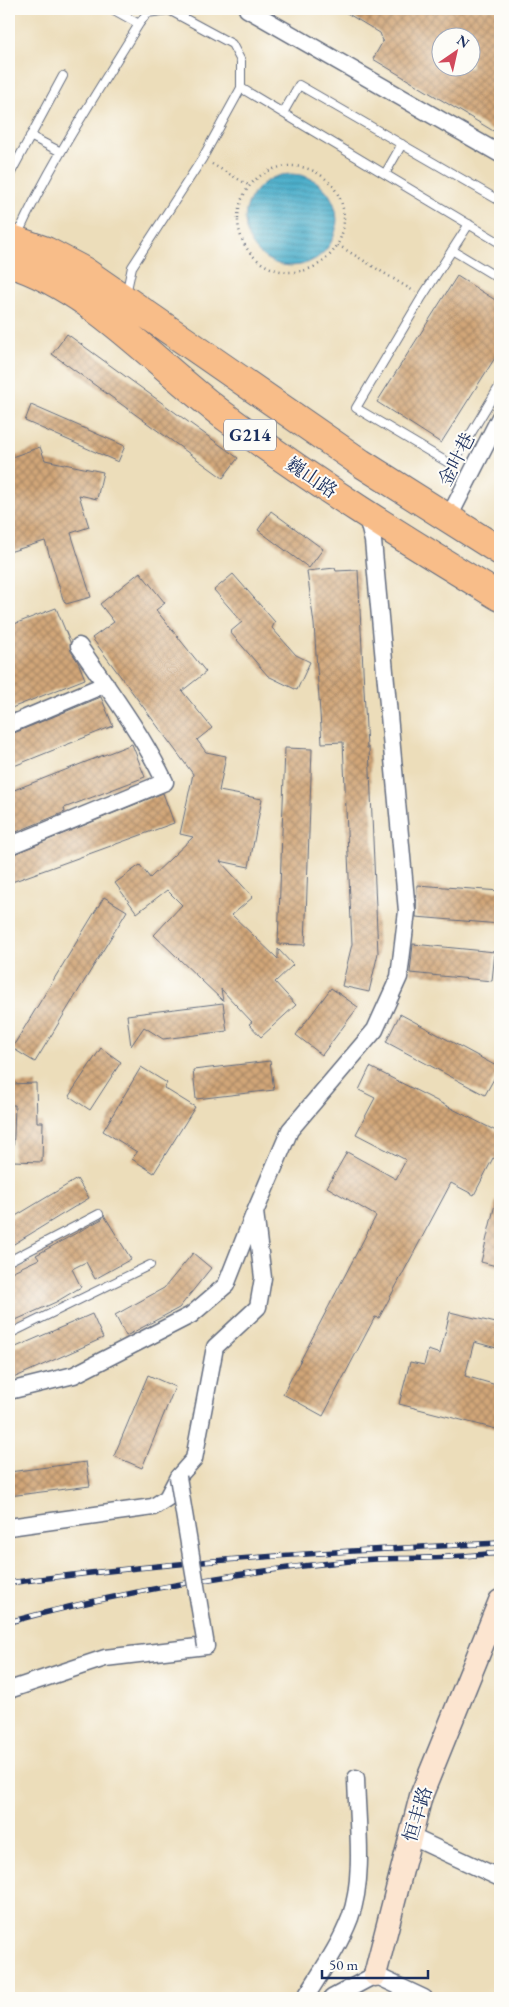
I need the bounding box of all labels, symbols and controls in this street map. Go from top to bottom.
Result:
north arrow [432,28,482,78]
text: N [454,31,474,52]
road number: G214 [224,420,276,450]
street label: 金叶巷 [432,428,481,490]
street label: 巍山路 [281,451,342,504]
street label: 恒丰路 [397,1783,438,1845]
scale bar [322,1947,428,1979]
text: 50 m [329,1955,358,1974]

